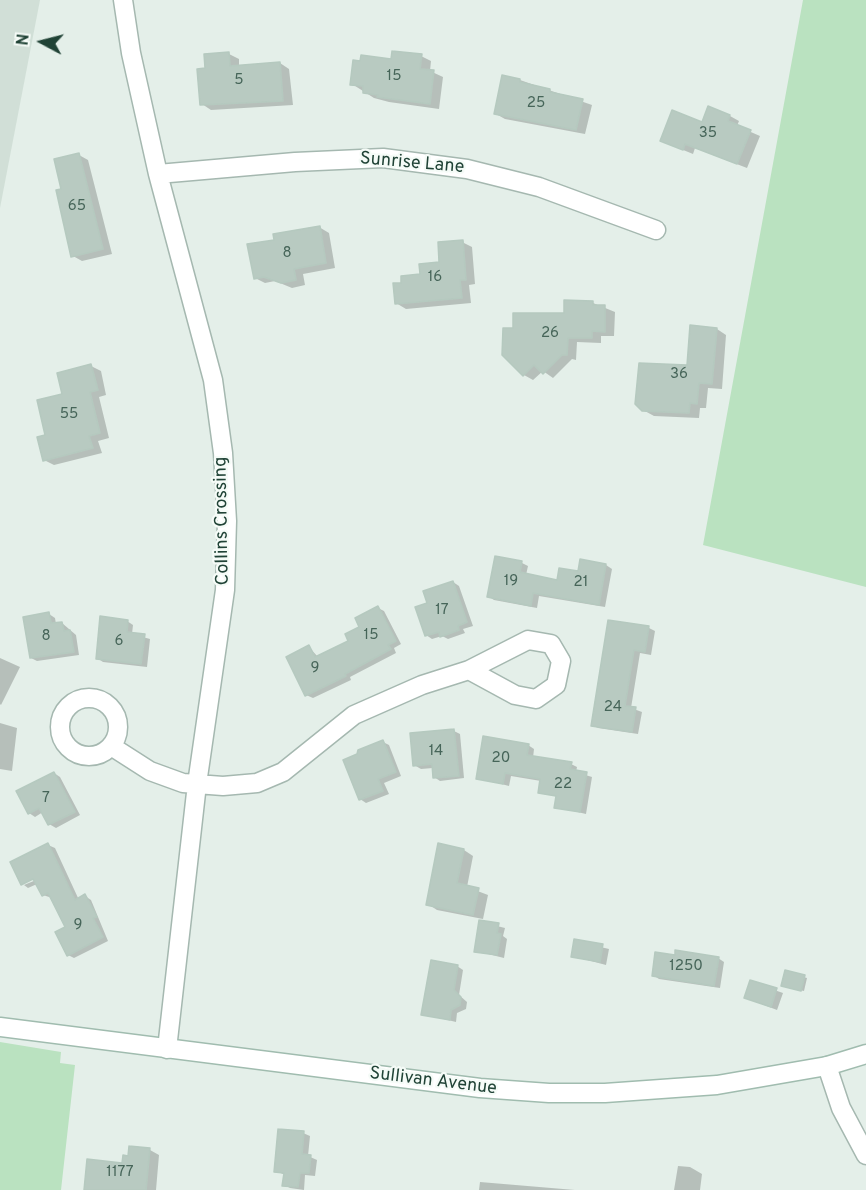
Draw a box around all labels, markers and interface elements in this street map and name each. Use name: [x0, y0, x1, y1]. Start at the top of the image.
north arrow: [12, 12, 72, 72]
text: N: [14, 33, 35, 47]
house number: 15: [387, 68, 401, 86]
house number: 5: [234, 72, 244, 90]
house number: 25: [527, 95, 545, 113]
house number: 35: [699, 125, 717, 143]
street label: Sunrise Lane: [359, 149, 465, 179]
house number: 65: [68, 198, 86, 216]
house number: 8: [282, 245, 292, 263]
house number: 16: [428, 269, 442, 287]
house number: 26: [541, 325, 559, 343]
house number: 36: [670, 366, 688, 384]
house number: 55: [60, 406, 78, 424]
street label: Collins Crossing: [211, 456, 235, 586]
house number: 19: [504, 573, 518, 591]
house number: 21: [574, 574, 588, 592]
house number: 17: [435, 602, 449, 620]
house number: 15: [364, 627, 378, 645]
house number: 8: [41, 628, 51, 646]
house number: 6: [115, 633, 123, 651]
house number: 9: [311, 660, 319, 678]
house number: 24: [604, 699, 622, 717]
house number: 14: [429, 743, 443, 761]
house number: 20: [492, 750, 510, 768]
house number: 22: [554, 776, 572, 794]
house number: 7: [42, 790, 50, 808]
house number: 9: [74, 917, 82, 935]
house number: 1250: [669, 958, 703, 976]
street label: Sullivan Avenue: [368, 1063, 498, 1101]
house number: 1177: [106, 1164, 134, 1182]

